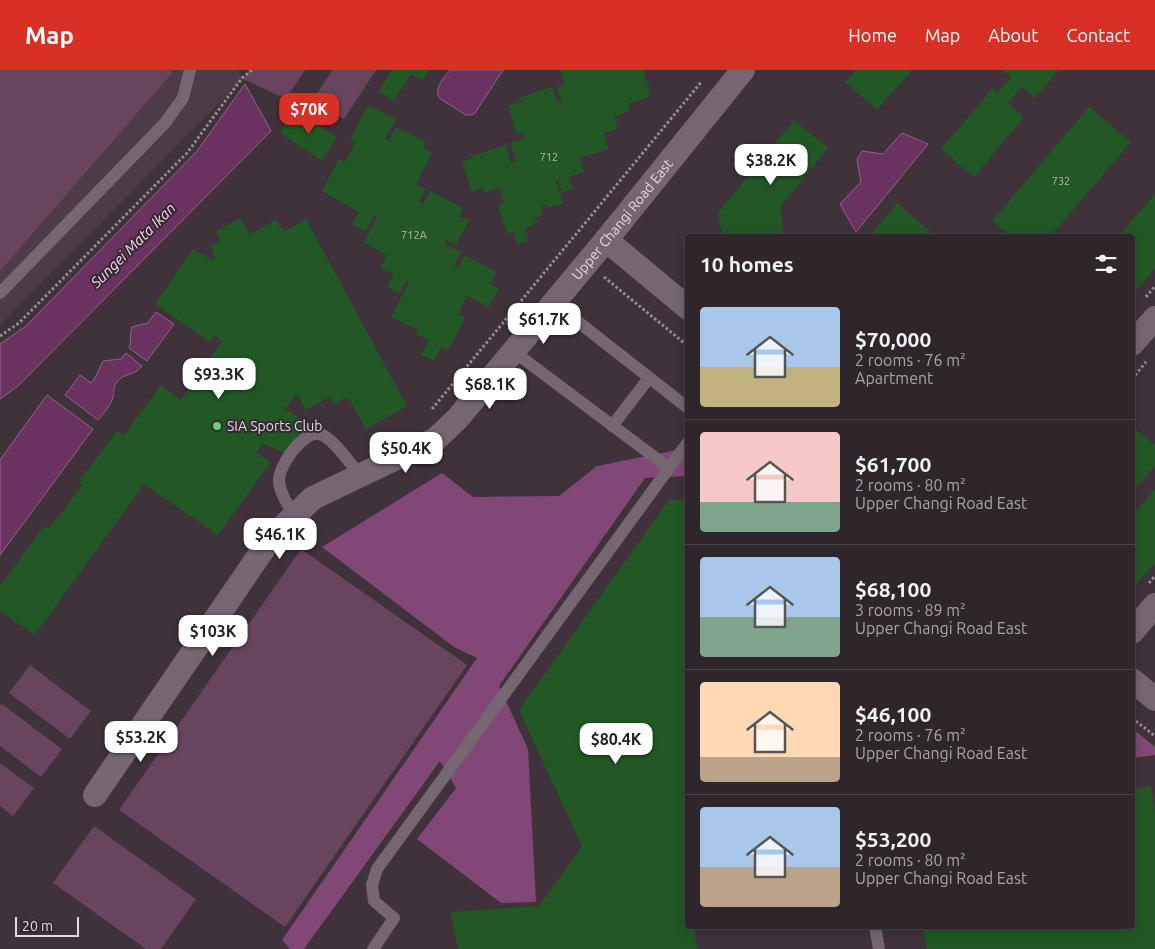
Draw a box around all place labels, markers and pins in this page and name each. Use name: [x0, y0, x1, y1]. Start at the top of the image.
pin: $70K: [279, 92, 339, 135]
pin: $38.2K: [730, 144, 812, 186]
pin: $61.7K: [503, 302, 585, 345]
pin: $93.3K: [178, 358, 260, 400]
pin: $68.1K: [449, 368, 531, 410]
place label: SIA Sports Club: [227, 418, 322, 434]
marker: SIA Sports Club: [211, 420, 223, 432]
pin: $50.4K: [365, 432, 447, 474]
pin: $46.1K: [239, 518, 321, 560]
pin: $103K: [178, 614, 248, 657]
pin: $53.2K: [100, 720, 182, 763]
pin: $80.4K: [575, 722, 657, 765]

